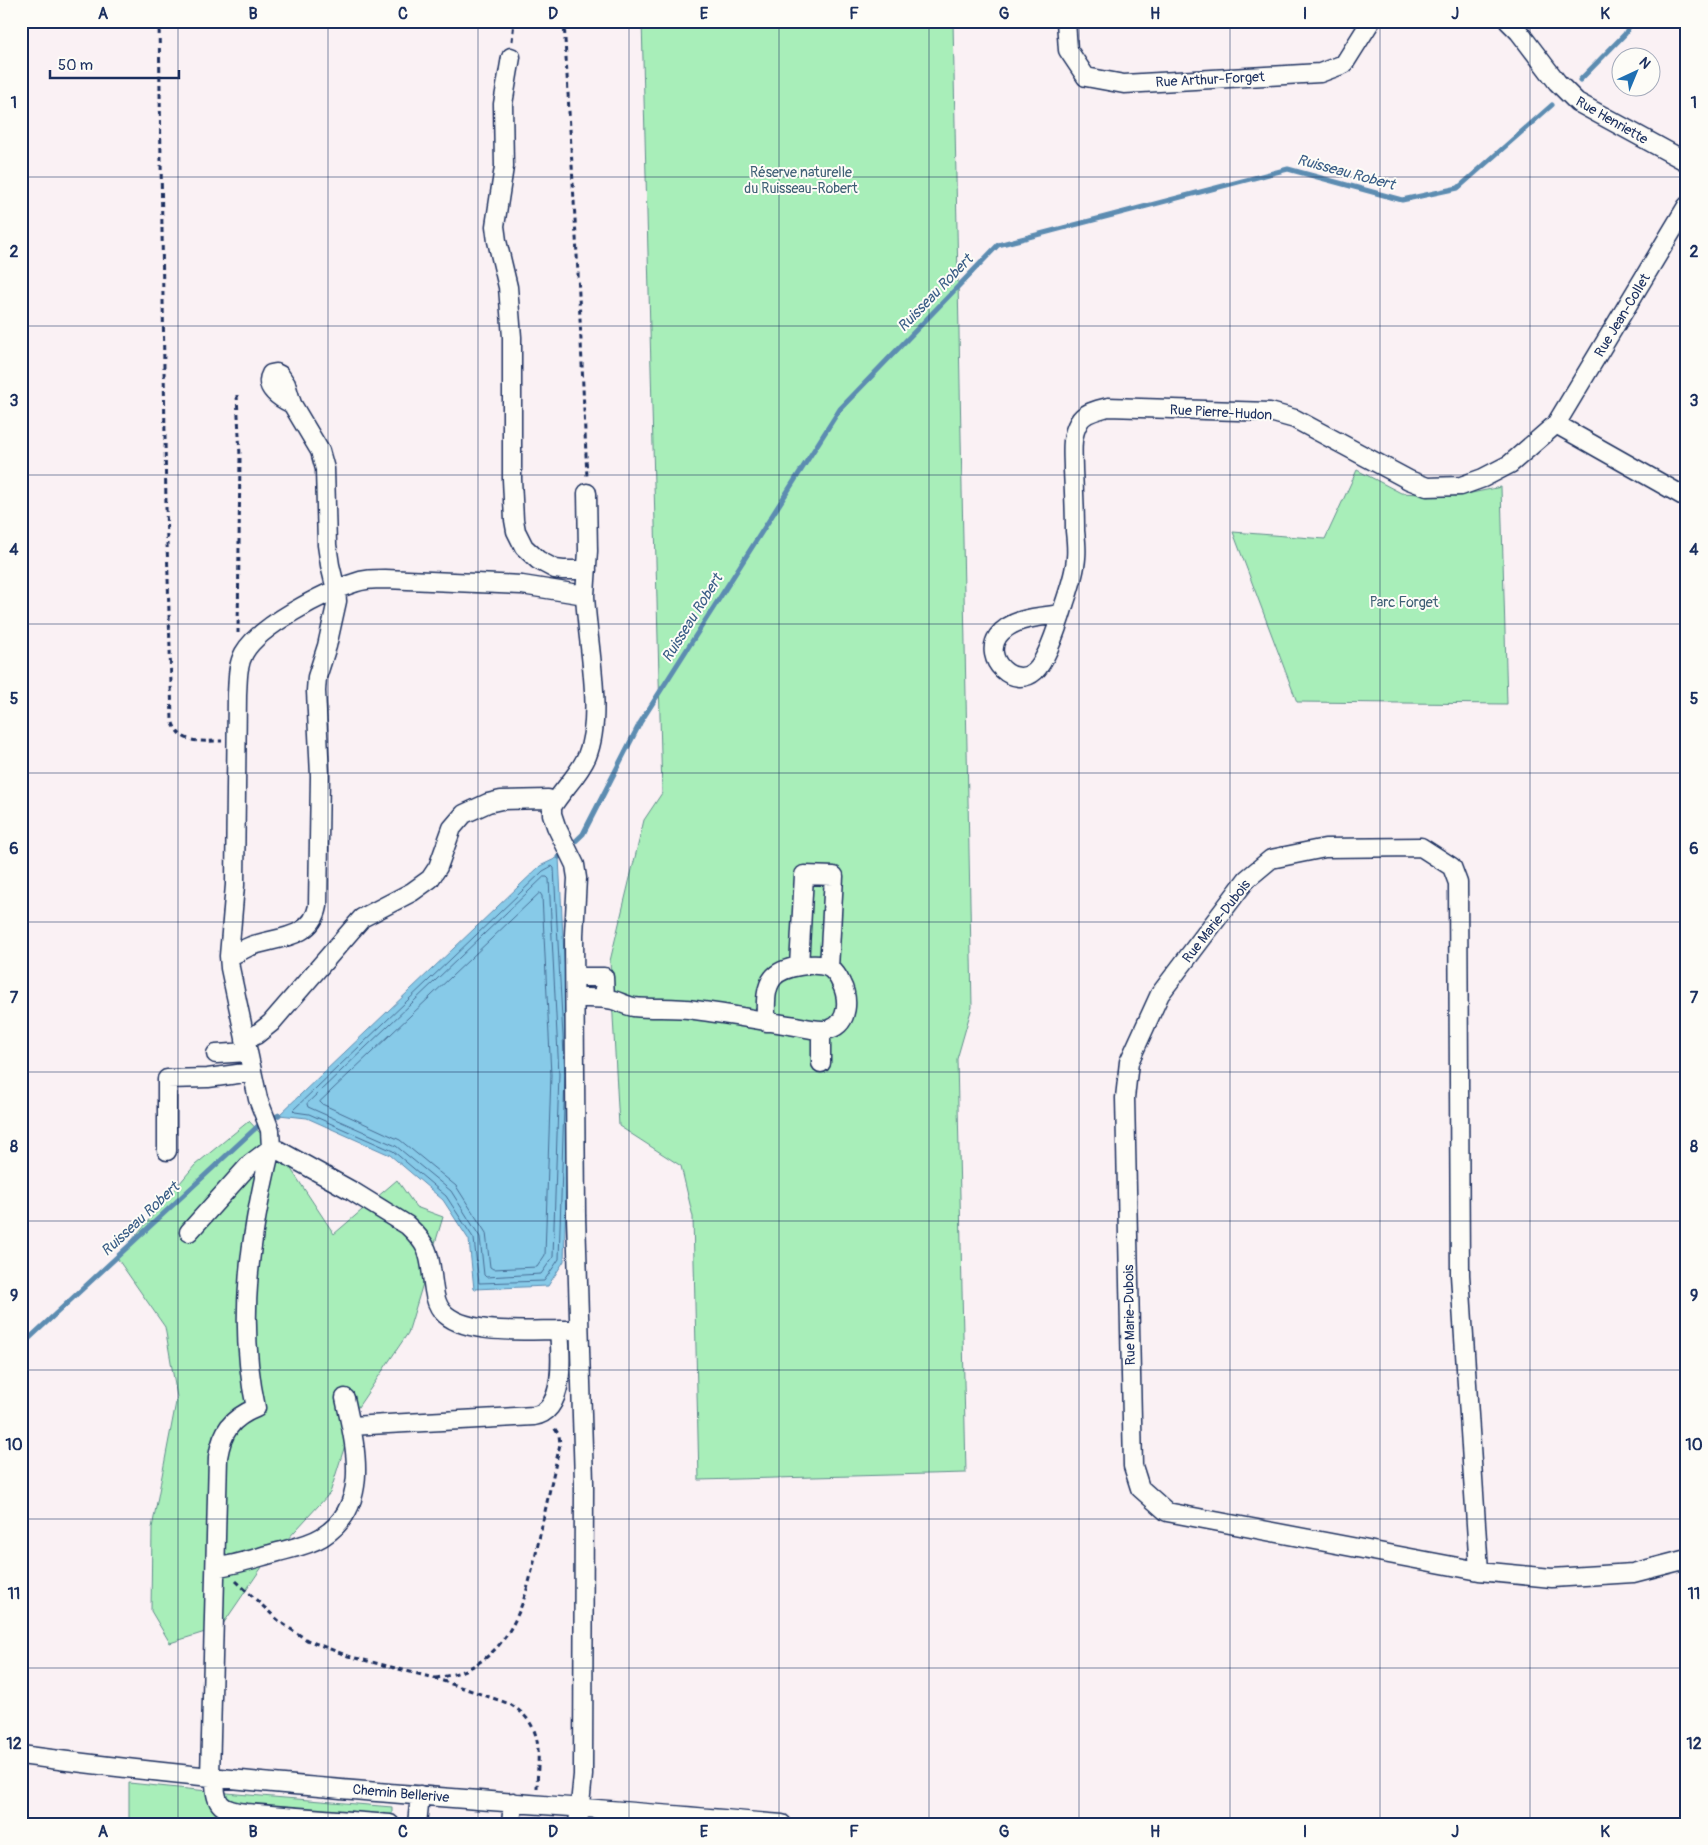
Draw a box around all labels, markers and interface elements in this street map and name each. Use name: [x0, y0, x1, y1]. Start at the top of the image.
text: A: [98, 4, 109, 24]
text: B: [248, 4, 258, 24]
text: C: [398, 4, 408, 24]
text: D: [548, 4, 558, 24]
text: E: [700, 4, 709, 24]
text: F: [849, 4, 859, 24]
text: G: [999, 4, 1010, 24]
text: H: [1150, 4, 1160, 24]
text: I: [1303, 4, 1307, 24]
text: J: [1451, 4, 1459, 24]
text: K: [1600, 4, 1610, 24]
scale bar: [50, 48, 179, 80]
north arrow: [1610, 48, 1660, 98]
text: N: [1635, 54, 1654, 72]
text: 50 m: [58, 56, 93, 75]
street label: Rue Arthur-Forget: [1155, 68, 1265, 91]
text: 1: [11, 93, 17, 113]
street label: Rue Henriette: [1573, 93, 1651, 148]
text: 1: [1691, 93, 1697, 113]
water label: Ruisseau Robert: [1295, 150, 1399, 195]
park label: Réserve naturelle du Ruisseau-Robert: [744, 164, 858, 197]
text: 2: [10, 242, 19, 262]
text: 2: [1690, 242, 1699, 262]
water label: Ruisseau Robert: [894, 249, 978, 336]
street label: Rue Jean-Collet: [1591, 270, 1654, 360]
text: 3: [10, 391, 19, 411]
text: 3: [1690, 391, 1699, 411]
street label: Rue Pierre-Hudon: [1169, 401, 1273, 424]
text: 4: [9, 540, 19, 560]
text: 4: [1689, 540, 1699, 560]
water label: Ruisseau Robert: [658, 569, 728, 666]
park label: Parc Forget: [1370, 594, 1439, 611]
text: 5: [10, 689, 19, 709]
text: 5: [1690, 689, 1699, 709]
text: 6: [9, 839, 19, 859]
text: 6: [1689, 839, 1699, 859]
street label: Rue Marie-Dubois: [1179, 876, 1255, 966]
text: 7: [10, 988, 19, 1008]
text: 7: [1690, 988, 1699, 1008]
text: 8: [10, 1137, 18, 1157]
text: 8: [1690, 1137, 1698, 1157]
water label: Ruisseau Robert: [97, 1177, 185, 1260]
street label: Rue Marie-Dubois: [1120, 1264, 1139, 1365]
text: 9: [10, 1286, 18, 1306]
text: 9: [1690, 1286, 1698, 1306]
text: 10: [5, 1435, 23, 1455]
text: 10: [1685, 1435, 1703, 1455]
text: 11: [8, 1584, 20, 1604]
text: 11: [1688, 1584, 1700, 1604]
text: 12: [6, 1734, 22, 1754]
text: 12: [1686, 1734, 1702, 1754]
street label: Chemin Bellerive: [352, 1781, 450, 1806]
text: A: [98, 1822, 109, 1842]
text: B: [248, 1822, 258, 1842]
text: C: [398, 1822, 408, 1842]
text: D: [548, 1822, 558, 1842]
text: E: [700, 1822, 709, 1842]
text: F: [849, 1822, 859, 1842]
text: G: [999, 1822, 1010, 1842]
text: H: [1150, 1822, 1160, 1842]
text: I: [1303, 1822, 1307, 1842]
text: J: [1451, 1822, 1459, 1842]
text: K: [1600, 1822, 1610, 1842]

